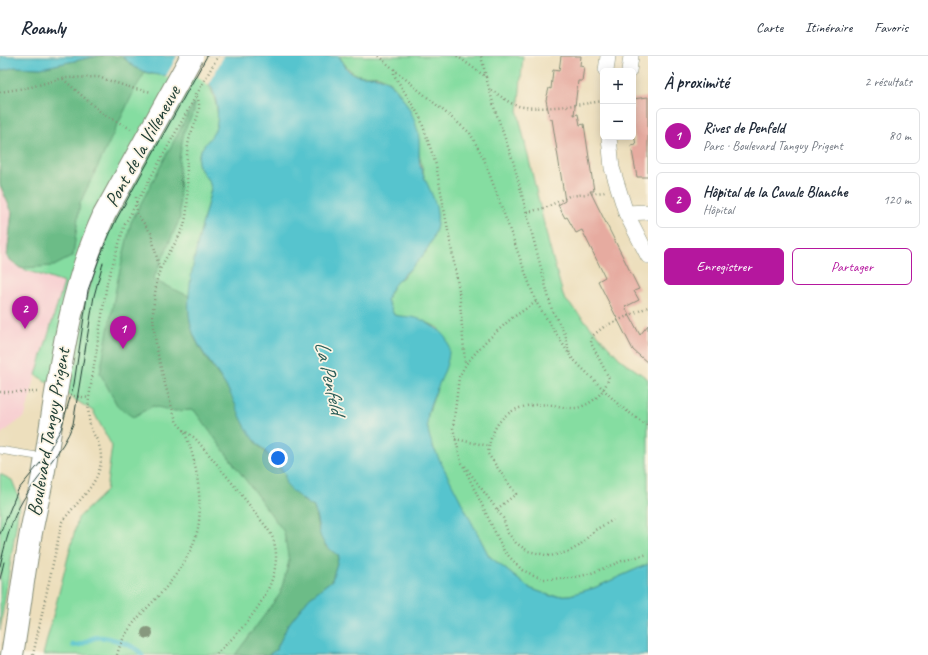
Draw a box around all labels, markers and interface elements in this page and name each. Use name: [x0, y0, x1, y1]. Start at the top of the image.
text: Roamly: [20, 16, 66, 40]
text: Carte: [756, 19, 783, 36]
text: Itinéraire: [805, 19, 852, 36]
text: Favoris: [874, 19, 908, 36]
map controls: [600, 68, 636, 140]
button: +: [600, 68, 636, 104]
text: À proximité: [664, 72, 729, 93]
text: 2 résultats: [864, 74, 912, 90]
street label: Pont de la Villeneuve: [99, 80, 187, 211]
button: −: [600, 104, 636, 140]
text: Rives de Penfeld: [703, 119, 785, 138]
text: 1: [675, 128, 681, 144]
text: 80 m: [889, 128, 911, 144]
text: Parc · Boulevard Tanguy Prigent: [703, 138, 843, 154]
text: Hôpital de la Cavale Blanche: [703, 183, 847, 202]
text: 2: [675, 192, 681, 208]
text: 120 m: [883, 192, 911, 208]
text: Hôpital: [703, 202, 734, 218]
button: Enregistrer: [664, 248, 784, 285]
button: Partager: [792, 248, 912, 285]
pin: 2: [12, 296, 38, 329]
pin: 1: [110, 316, 136, 349]
water label: La Penfeld: [309, 338, 352, 422]
street label: Boulevard Tanguy Prigent: [21, 344, 76, 518]
your location: [268, 448, 288, 468]

